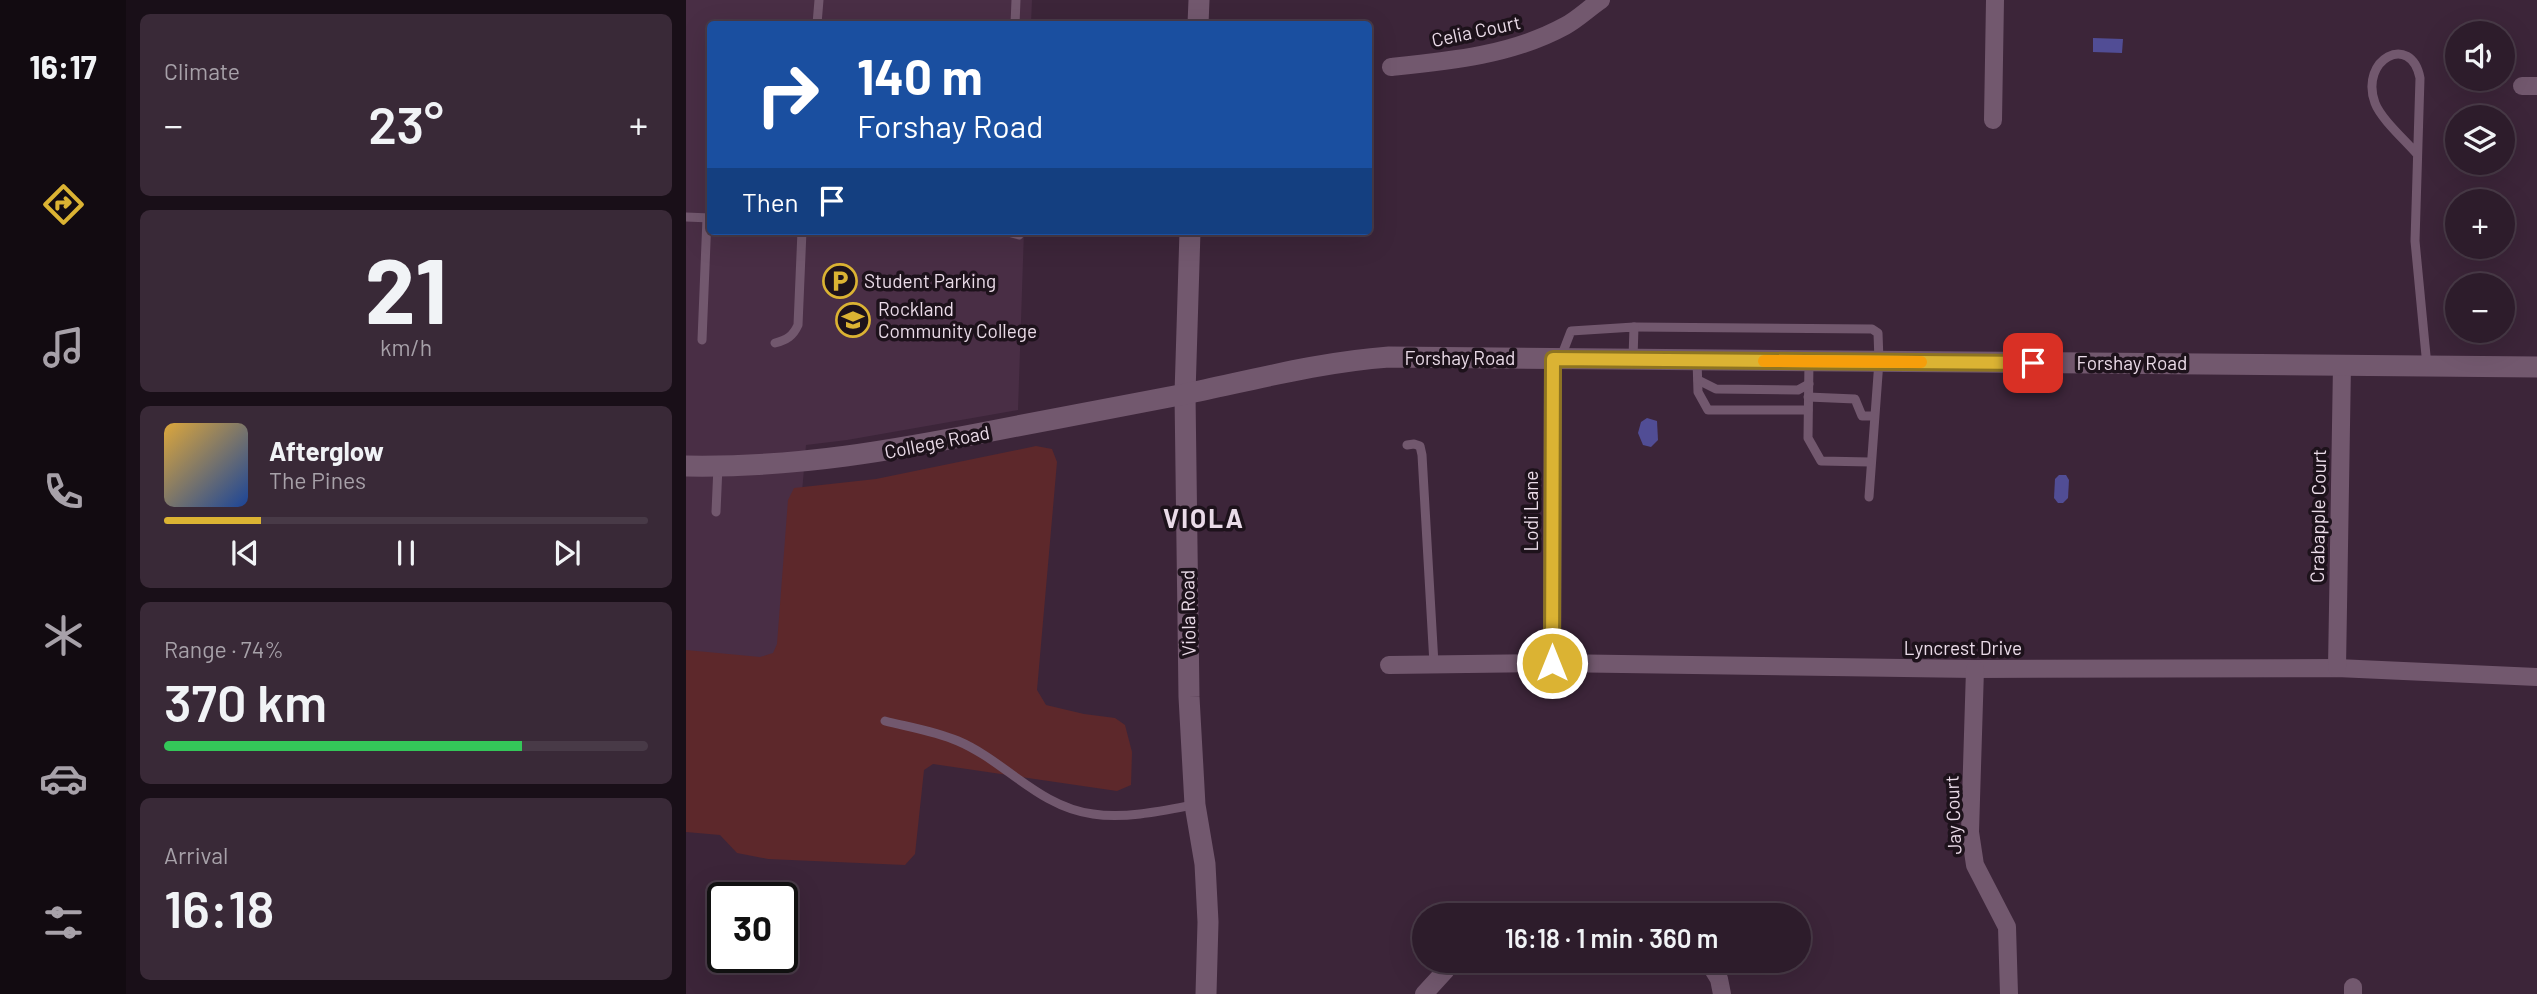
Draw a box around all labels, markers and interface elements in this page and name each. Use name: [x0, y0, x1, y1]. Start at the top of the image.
street label: Celia Court: [1429, 10, 1523, 51]
map controls: [2445, 21, 2515, 343]
button: sound: [2445, 21, 2515, 91]
text: 140 m: [857, 46, 983, 105]
text: 16:17: [29, 47, 97, 85]
icon: right: [742, 49, 833, 140]
text: Climate: [164, 57, 240, 85]
text: 23°: [368, 92, 444, 154]
text: −: [164, 101, 183, 147]
text: +: [629, 101, 648, 147]
button: layers: [2445, 105, 2515, 175]
text: Forshay Road: [857, 106, 1044, 144]
icon: directions: [39, 180, 88, 229]
icon: arrive: [813, 182, 851, 220]
text: Then: [742, 186, 799, 217]
button: +: [2445, 189, 2515, 259]
text: 21: [365, 233, 447, 342]
parking icon: Student Parking: [821, 262, 859, 300]
place label: Student Parking: [864, 269, 996, 292]
button: −: [2445, 273, 2515, 343]
place label: Rockland Community College: [878, 297, 1037, 342]
school or university icon: Rockland Community College: [834, 301, 872, 339]
icon: music: [39, 323, 88, 372]
text: km/h: [380, 333, 432, 361]
pin: [2003, 333, 2063, 393]
icon: arrive: [2014, 344, 2052, 382]
street label: Forshay Road: [1405, 346, 1515, 369]
street label: Forshay Road: [2077, 351, 2187, 374]
street label: College Road: [882, 420, 992, 463]
text: Afterglow: [269, 435, 384, 466]
street label: Crabapple Court: [2305, 449, 2330, 583]
text: The Pines: [269, 466, 366, 494]
icon: phone: [39, 467, 88, 516]
street label: Lodi Lane: [1519, 471, 1542, 551]
district label: VIOLA: [1163, 502, 1245, 533]
icon: previous: [226, 534, 264, 572]
icon: pause: [387, 534, 425, 572]
icon: next: [548, 534, 586, 572]
street label: Viola Road: [1175, 570, 1200, 656]
icon: climate: [39, 611, 88, 660]
position arrow: [1515, 626, 1589, 700]
text: Range · 74%: [164, 635, 284, 663]
street label: Lyncrest Drive: [1904, 636, 2022, 659]
text: 370 km: [164, 670, 327, 732]
icon: car: [39, 754, 88, 803]
street label: Jay Court: [1940, 775, 1965, 855]
text: Arrival: [164, 841, 228, 869]
text: 16:18: [164, 876, 274, 938]
speed limit sign: 30: [707, 882, 798, 973]
icon: filters: [39, 898, 88, 947]
text: 16:18 · 1 min · 360 m: [1505, 922, 1718, 953]

